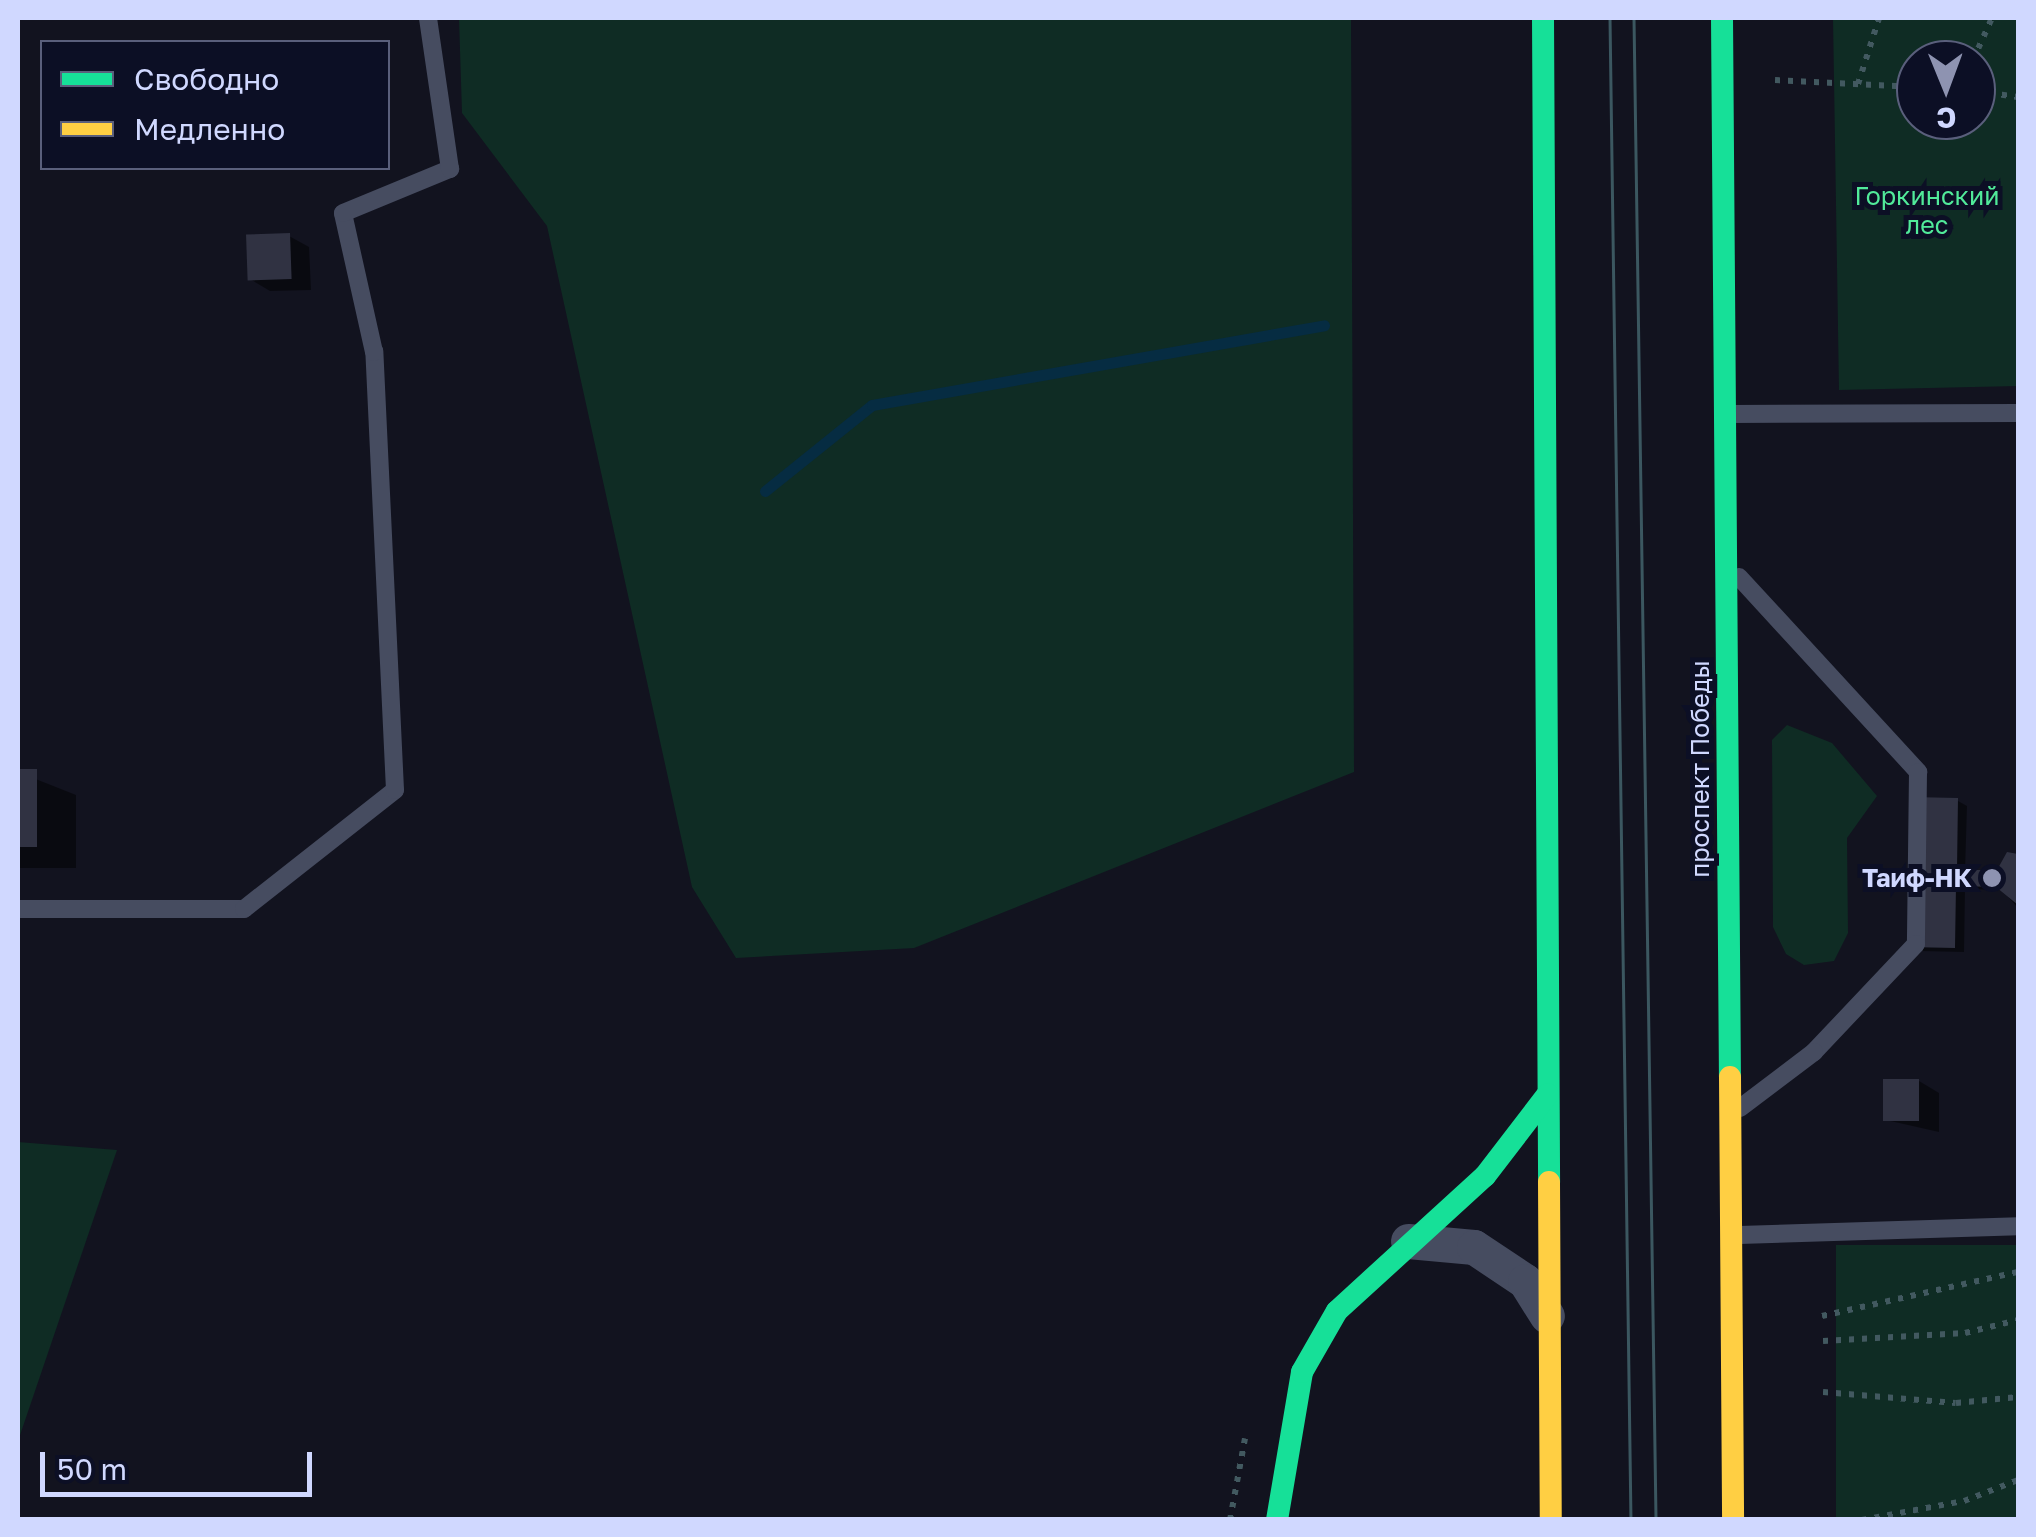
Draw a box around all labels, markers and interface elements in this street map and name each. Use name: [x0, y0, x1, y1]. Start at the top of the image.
legend: [40, 40, 390, 170]
north arrow: [1896, 40, 1996, 140]
text: Свободно: [134, 61, 279, 97]
text: С: [1936, 102, 1957, 135]
text: Медленно: [134, 111, 285, 147]
park label: Горкинский лес: [1855, 182, 1999, 241]
street label: проспект Победы: [1685, 660, 1715, 878]
place label: Таиф-НК: [1862, 863, 1972, 893]
marker: Таиф-НК: [1981, 867, 2003, 889]
scale bar: [45, 1432, 318, 1494]
text: 50 m: [57, 1451, 127, 1487]

